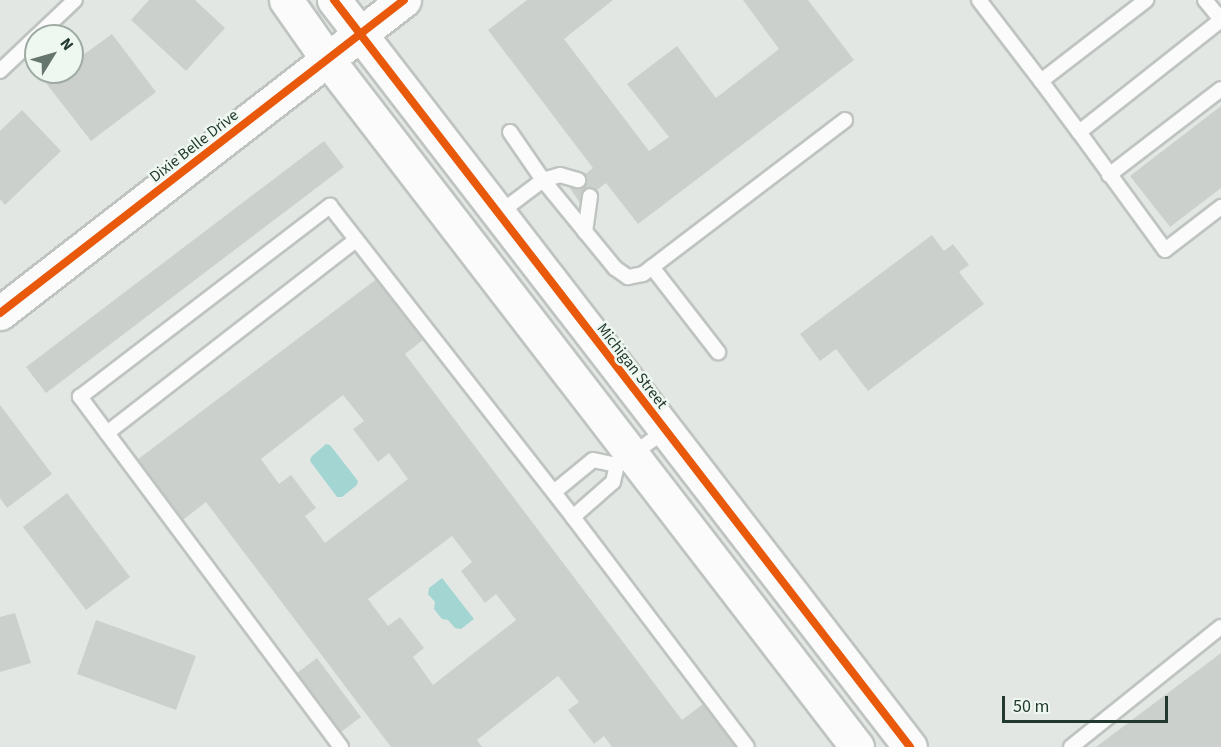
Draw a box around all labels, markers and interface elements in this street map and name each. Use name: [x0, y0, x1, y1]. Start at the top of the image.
north arrow: [24, 24, 84, 84]
text: N: [55, 33, 79, 55]
street label: Dixie Belle Drive: [146, 105, 242, 187]
street label: Michigan Street: [593, 319, 671, 413]
scale bar: [1005, 684, 1172, 722]
text: 50 m: [1013, 694, 1049, 719]

